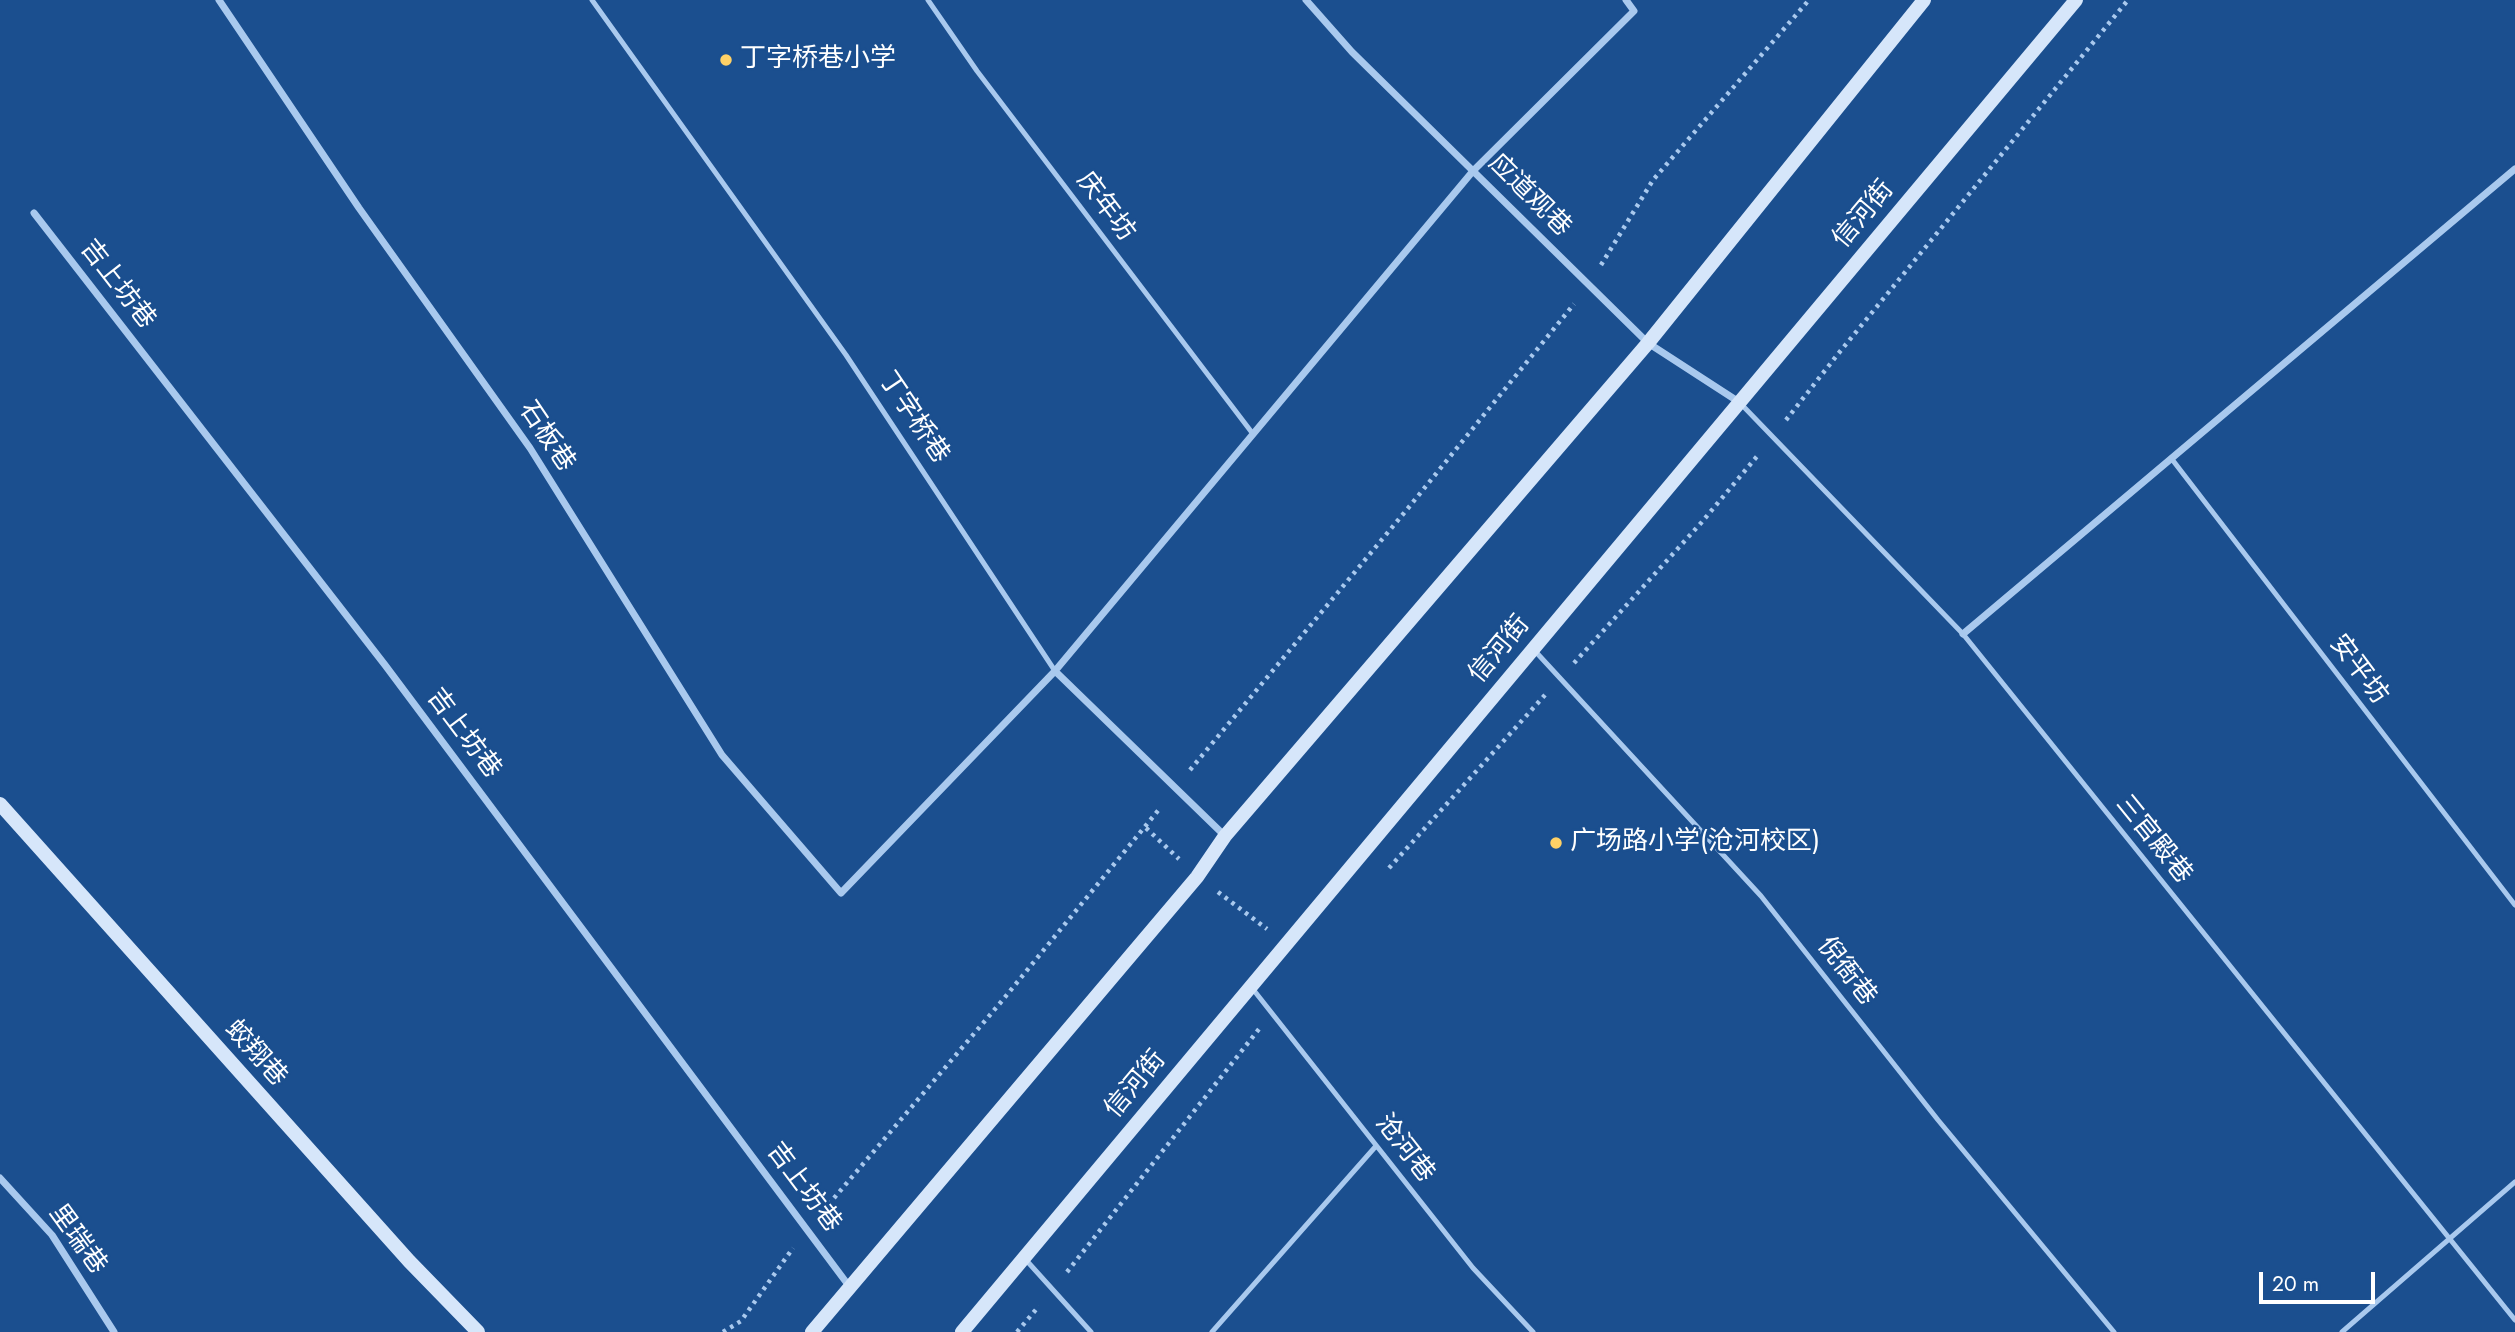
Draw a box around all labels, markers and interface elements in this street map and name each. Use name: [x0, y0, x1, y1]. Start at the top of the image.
place label: 丁字桥巷小学: [740, 44, 896, 76]
marker: 丁字桥巷小学: [718, 52, 734, 68]
street label: 应道观巷: [1481, 148, 1577, 244]
street label: 庆年坊: [1069, 166, 1141, 248]
street label: 信河街: [1827, 175, 1901, 255]
street label: 吉上坊巷: [73, 234, 161, 336]
street label: 丁字桥巷: [871, 366, 955, 470]
street label: 石板巷: [511, 396, 581, 478]
street label: 信河街: [1463, 610, 1537, 690]
street label: 安平坊: [2322, 629, 2394, 711]
street label: 吉上坊巷: [419, 683, 507, 785]
street label: 三官殿巷: [2108, 790, 2198, 890]
place label: 广场路小学(沧河校区): [1570, 827, 1820, 859]
marker: 广场路小学(沧河校区): [1548, 835, 1564, 851]
street label: 倪衙巷: [1810, 932, 1882, 1012]
street label: 蛟翔巷: [217, 1015, 293, 1093]
street label: 信河街: [1099, 1045, 1173, 1125]
street label: 沧河巷: [1368, 1109, 1440, 1189]
street label: 吉上坊巷: [759, 1137, 847, 1239]
street label: 里瑞巷: [41, 1199, 113, 1281]
scale bar: [2263, 1258, 2378, 1302]
text: 20 m: [2272, 1269, 2319, 1299]

